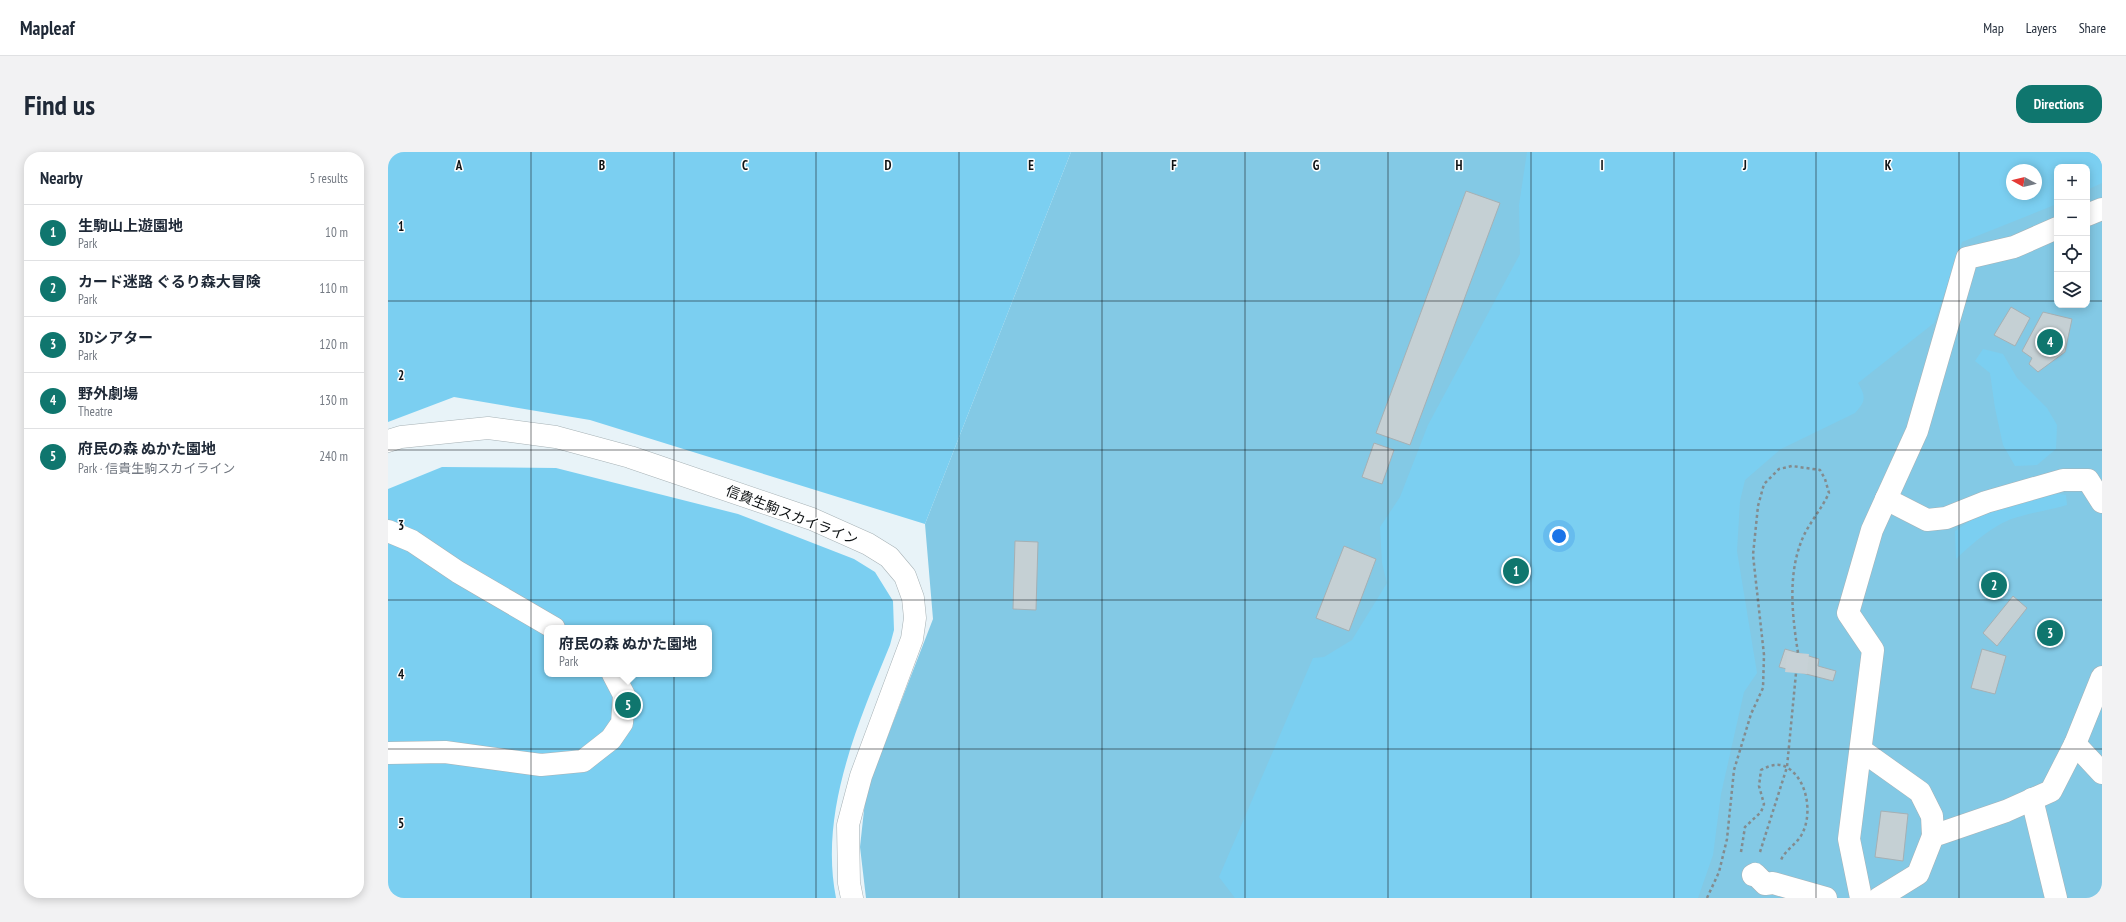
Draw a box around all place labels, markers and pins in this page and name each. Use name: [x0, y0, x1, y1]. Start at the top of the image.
pin: 4: [2037, 327, 2063, 357]
pin: 1: [1503, 556, 1529, 586]
pin: 2: [1981, 570, 2007, 600]
pin: 3: [2037, 618, 2063, 648]
pin: 5: [615, 690, 641, 720]

